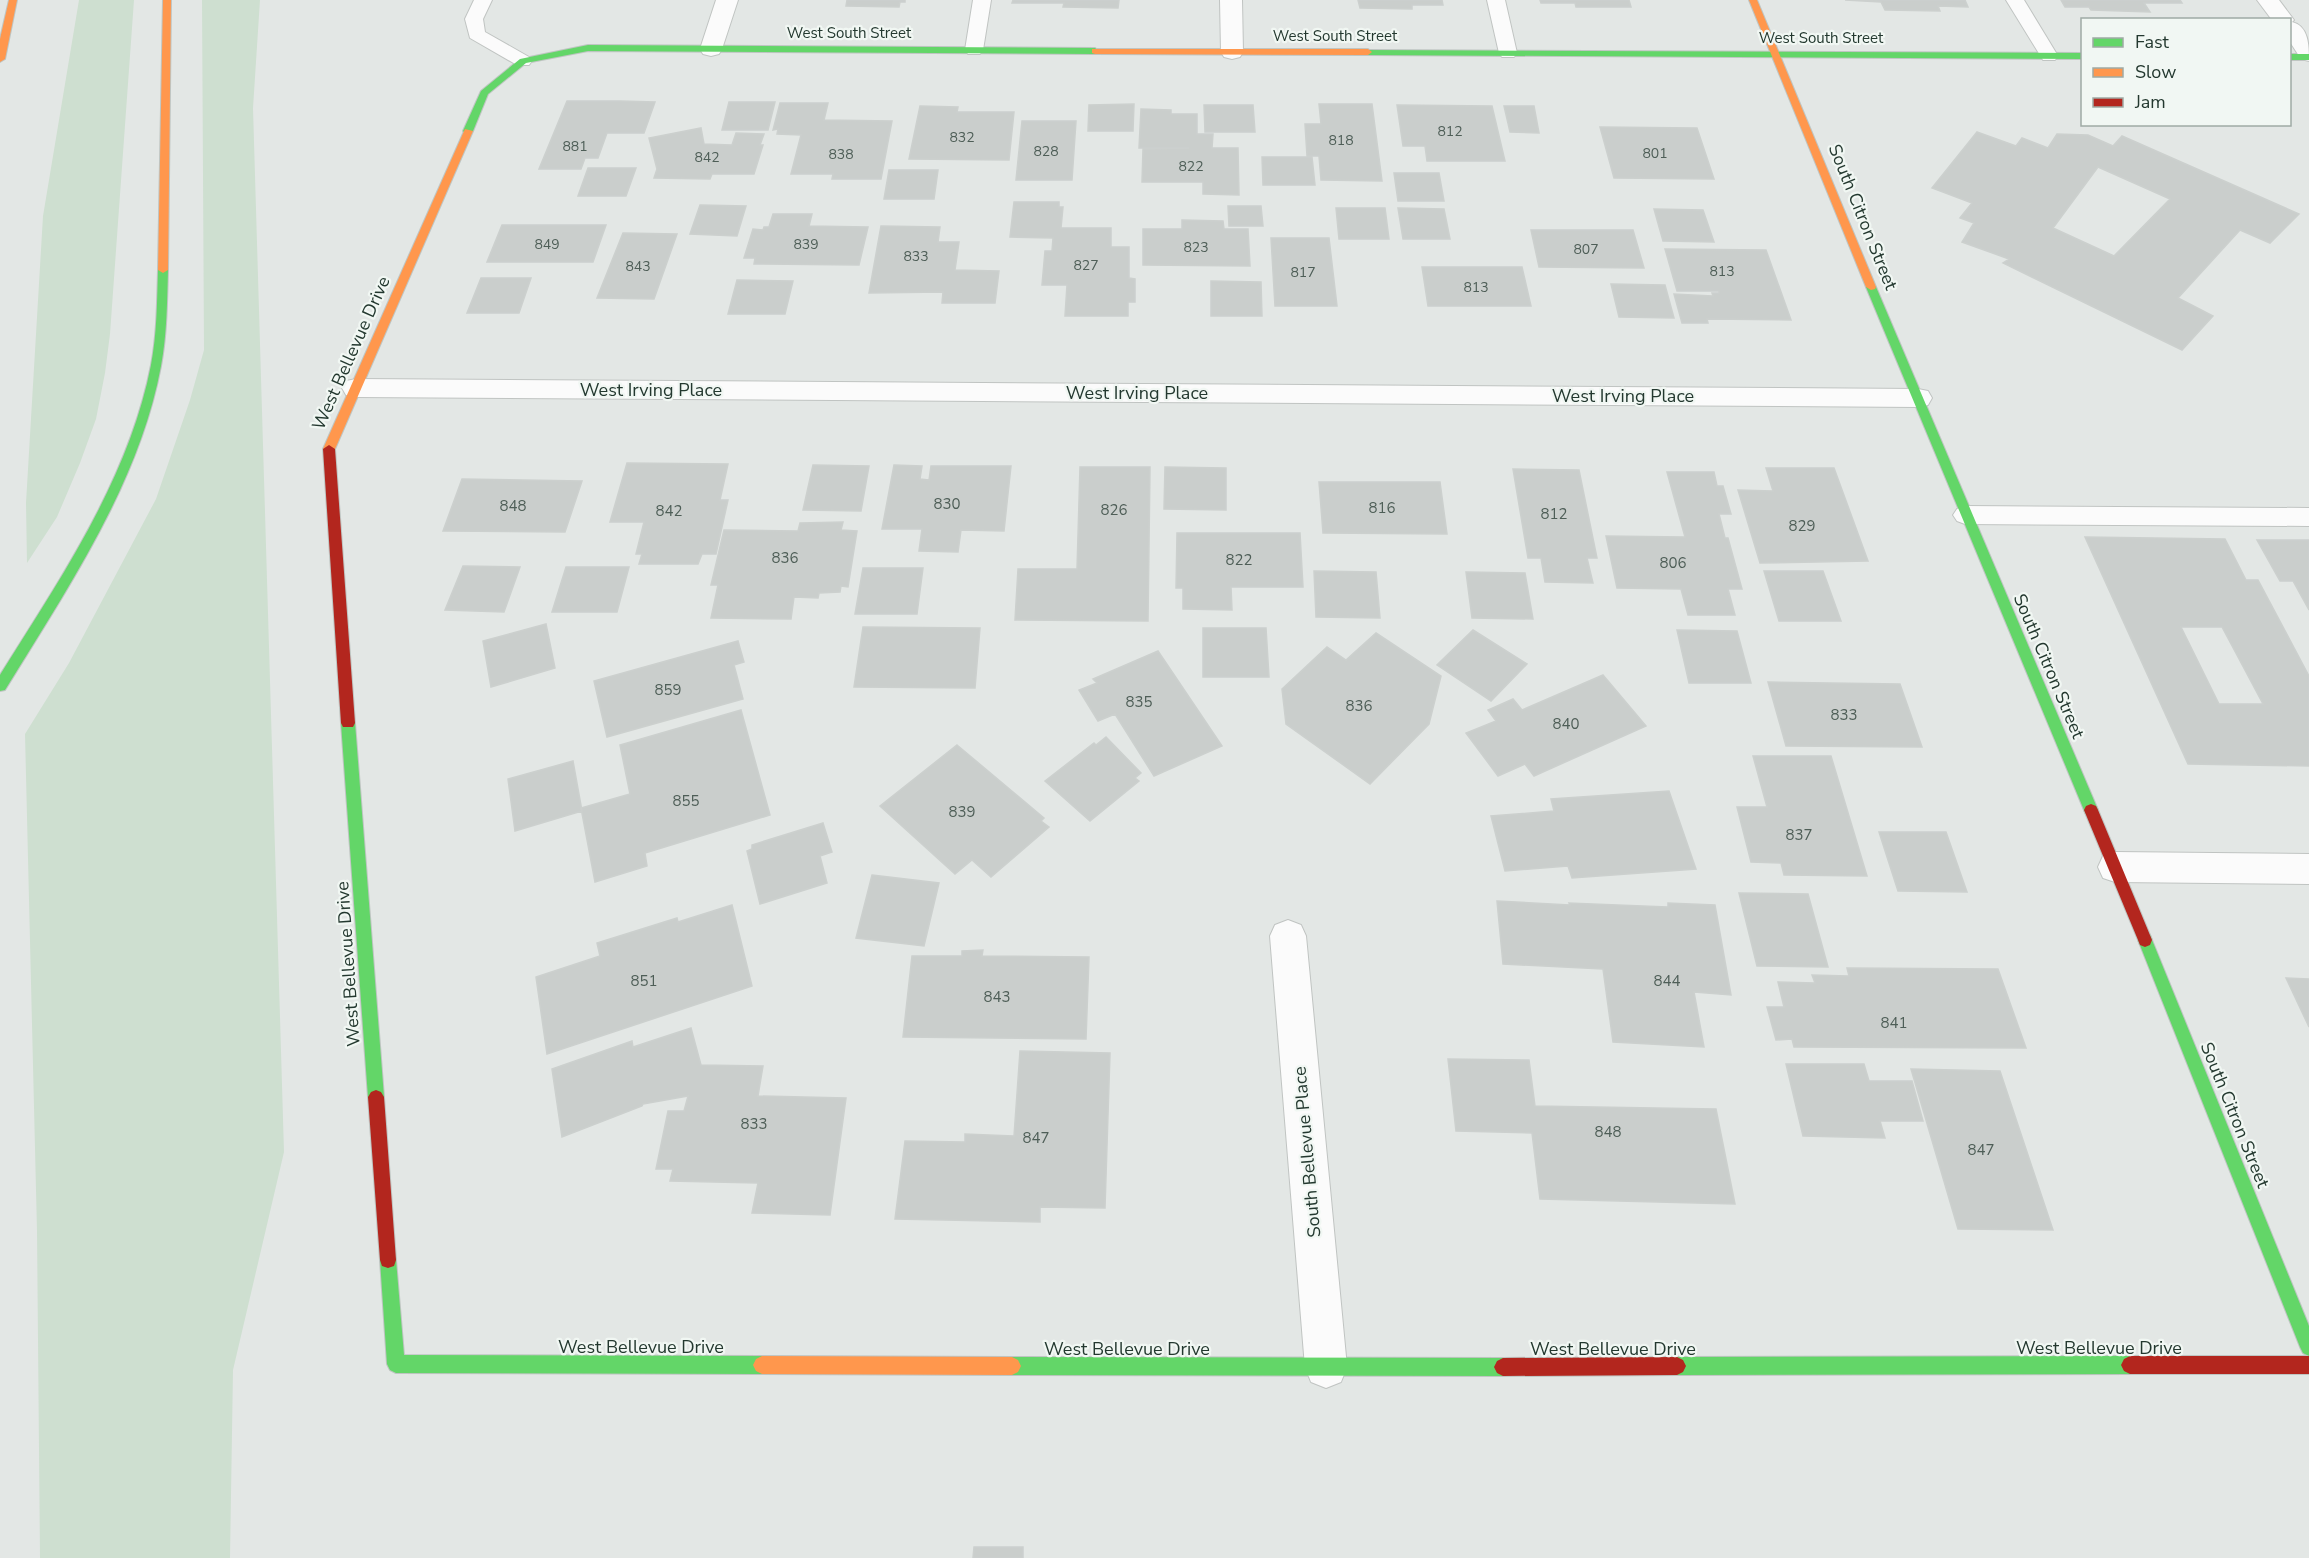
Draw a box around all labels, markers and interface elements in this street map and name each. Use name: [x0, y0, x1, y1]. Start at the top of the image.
legend: [2081, 18, 2291, 126]
street label: West South Street: [787, 23, 912, 43]
street label: West South Street: [1273, 26, 1398, 46]
street label: West South Street: [1759, 28, 1884, 48]
text: Fast: [2135, 30, 2170, 54]
text: Slow: [2135, 60, 2176, 84]
text: Jam: [2134, 90, 2166, 114]
house number: 812: [1437, 122, 1463, 141]
house number: 832: [949, 128, 975, 147]
house number: 818: [1328, 131, 1354, 150]
house number: 881: [562, 137, 588, 156]
street label: South Citron Street: [1823, 141, 1903, 294]
house number: 828: [1033, 142, 1059, 161]
house number: 801: [1642, 144, 1668, 163]
house number: 838: [828, 145, 854, 164]
house number: 842: [694, 148, 720, 167]
house number: 822: [1178, 157, 1204, 176]
house number: 849: [534, 235, 560, 254]
house number: 839: [793, 235, 819, 254]
house number: 823: [1183, 238, 1209, 257]
house number: 807: [1573, 240, 1599, 259]
house number: 833: [903, 247, 929, 266]
house number: 827: [1073, 256, 1099, 275]
house number: 843: [625, 257, 651, 276]
house number: 813: [1709, 262, 1735, 281]
house number: 817: [1290, 263, 1316, 282]
street label: West Bellevue Drive: [306, 272, 396, 434]
house number: 813: [1463, 278, 1489, 297]
street label: West Irving Place: [580, 378, 722, 402]
street label: West Irving Place: [1066, 381, 1208, 405]
street label: West Irving Place: [1552, 384, 1694, 408]
house number: 830: [933, 494, 961, 514]
house number: 848: [499, 496, 527, 516]
house number: 816: [1368, 498, 1396, 518]
house number: 826: [1100, 500, 1128, 520]
house number: 842: [655, 501, 683, 521]
house number: 812: [1540, 504, 1568, 524]
house number: 829: [1788, 516, 1816, 536]
house number: 836: [771, 548, 799, 568]
house number: 822: [1225, 550, 1253, 570]
house number: 806: [1659, 553, 1687, 573]
street label: South Citron Street: [2008, 590, 2091, 743]
house number: 859: [654, 680, 682, 700]
house number: 835: [1125, 692, 1153, 712]
house number: 836: [1345, 696, 1373, 716]
house number: 833: [1830, 705, 1858, 725]
house number: 840: [1552, 714, 1580, 734]
house number: 855: [672, 791, 700, 811]
house number: 839: [948, 802, 976, 822]
house number: 837: [1785, 825, 1813, 845]
street label: West Bellevue Drive: [330, 880, 366, 1048]
house number: 851: [630, 971, 658, 991]
house number: 844: [1653, 971, 1681, 991]
house number: 843: [983, 987, 1011, 1007]
house number: 841: [1880, 1013, 1908, 1033]
street label: South Citron Street: [2195, 1039, 2275, 1192]
street label: South Bellevue Place: [1288, 1065, 1326, 1239]
house number: 833: [740, 1114, 768, 1134]
house number: 848: [1594, 1122, 1622, 1142]
house number: 847: [1022, 1128, 1050, 1148]
house number: 847: [1967, 1140, 1995, 1160]
street label: West Bellevue Drive: [558, 1335, 724, 1359]
street label: West Bellevue Drive: [2016, 1336, 2182, 1360]
street label: West Bellevue Drive: [1044, 1337, 1210, 1361]
street label: West Bellevue Drive: [1530, 1337, 1696, 1361]

